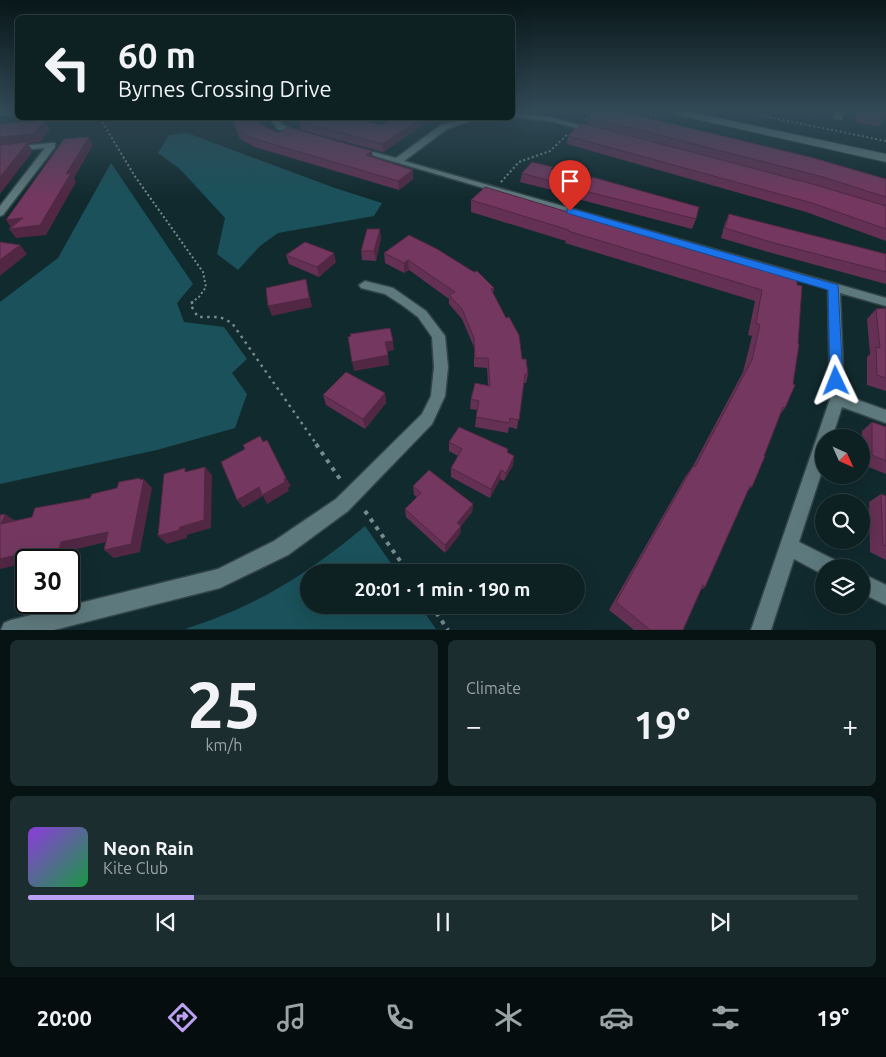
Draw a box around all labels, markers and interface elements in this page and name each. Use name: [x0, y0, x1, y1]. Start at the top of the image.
icon: left: [35, 35, 100, 100]
text: 60 m: [118, 35, 196, 75]
text: Byrnes Crossing Drive: [118, 76, 332, 101]
pin: [549, 160, 591, 211]
icon: arrive: [556, 167, 584, 195]
position arrow: [809, 354, 861, 406]
north arrow: [815, 429, 870, 484]
map controls: [815, 429, 870, 614]
button: search: [815, 494, 870, 549]
speed limit sign: 30: [15, 549, 80, 614]
button: layers: [815, 559, 870, 614]
text: 20:01 · 1 min · 190 m: [355, 578, 530, 600]
text: 25: [187, 667, 261, 740]
text: Climate: [466, 679, 521, 697]
text: 19°: [634, 704, 690, 746]
text: −: [466, 710, 482, 741]
text: +: [842, 710, 858, 741]
text: km/h: [206, 736, 242, 754]
text: Neon Rain: [103, 837, 194, 859]
text: Kite Club: [103, 859, 168, 877]
icon: previous: [152, 908, 180, 936]
icon: pause: [429, 908, 457, 936]
icon: next: [706, 908, 734, 936]
icon: directions: [165, 1000, 200, 1035]
icon: music: [274, 1000, 309, 1035]
icon: phone: [382, 1000, 417, 1035]
icon: climate: [491, 1000, 526, 1035]
icon: car: [599, 1000, 634, 1035]
icon: filters: [708, 1000, 743, 1035]
text: 20:00: [37, 1005, 92, 1030]
text: 19°: [817, 1005, 849, 1030]

